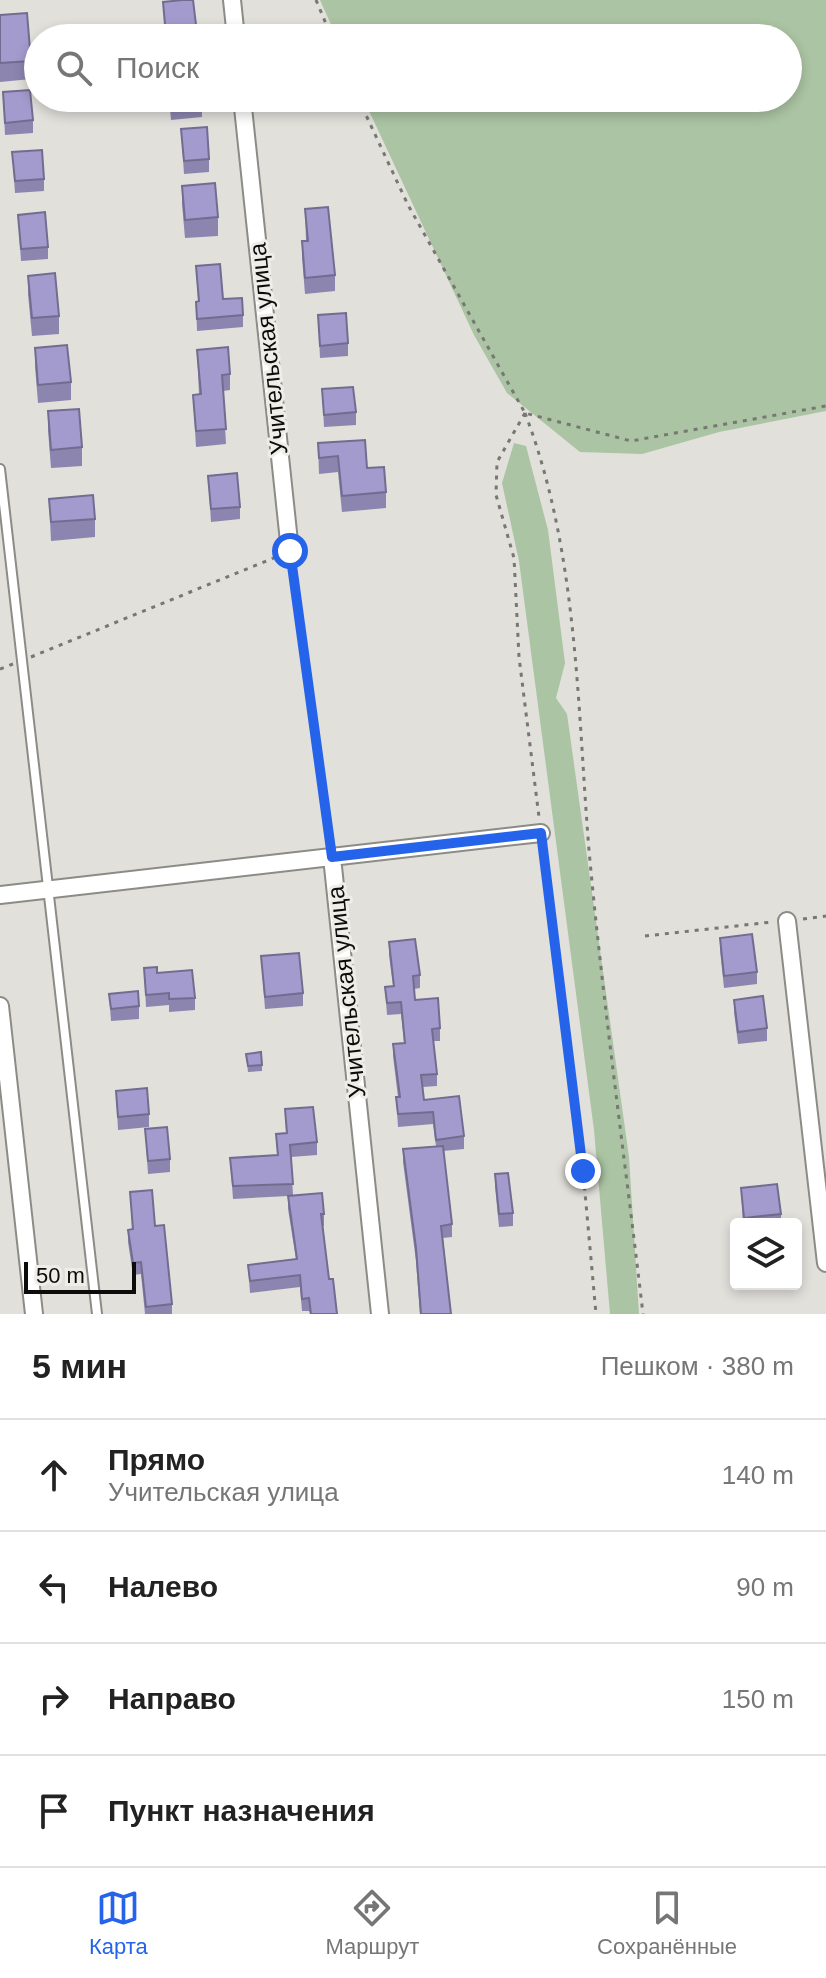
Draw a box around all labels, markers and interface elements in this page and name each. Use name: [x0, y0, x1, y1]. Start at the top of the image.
search box: [24, 24, 802, 112]
icon: search: [52, 46, 96, 90]
text: Поиск: [116, 51, 199, 84]
street label: Учительская улица: [243, 241, 293, 456]
route start: [272, 533, 308, 569]
street label: Учительская улица: [321, 884, 371, 1099]
route end: [565, 1153, 601, 1189]
map controls: [730, 1218, 802, 1290]
button: layers: [730, 1218, 802, 1290]
scale bar: [24, 1258, 136, 1294]
text: 50 m: [36, 1263, 85, 1288]
text: 5 мин: [32, 1347, 127, 1385]
text: Пешком · 380 m: [601, 1351, 794, 1381]
text: Прямо: [108, 1443, 205, 1476]
icon: ahead: [32, 1453, 76, 1497]
text: 140 m: [722, 1460, 794, 1490]
text: Учительская улица: [108, 1477, 339, 1507]
icon: left: [32, 1565, 76, 1609]
text: Налево: [108, 1570, 218, 1603]
text: 90 m: [736, 1572, 794, 1602]
icon: right: [32, 1677, 76, 1721]
text: Направо: [108, 1682, 236, 1715]
text: 150 m: [722, 1684, 794, 1714]
icon: arrive: [32, 1789, 76, 1833]
text: Пункт назначения: [108, 1794, 375, 1827]
tab: Карта: [89, 1886, 148, 1960]
tab: Маршрут: [326, 1886, 419, 1960]
tab: Сохранённые: [597, 1886, 737, 1960]

